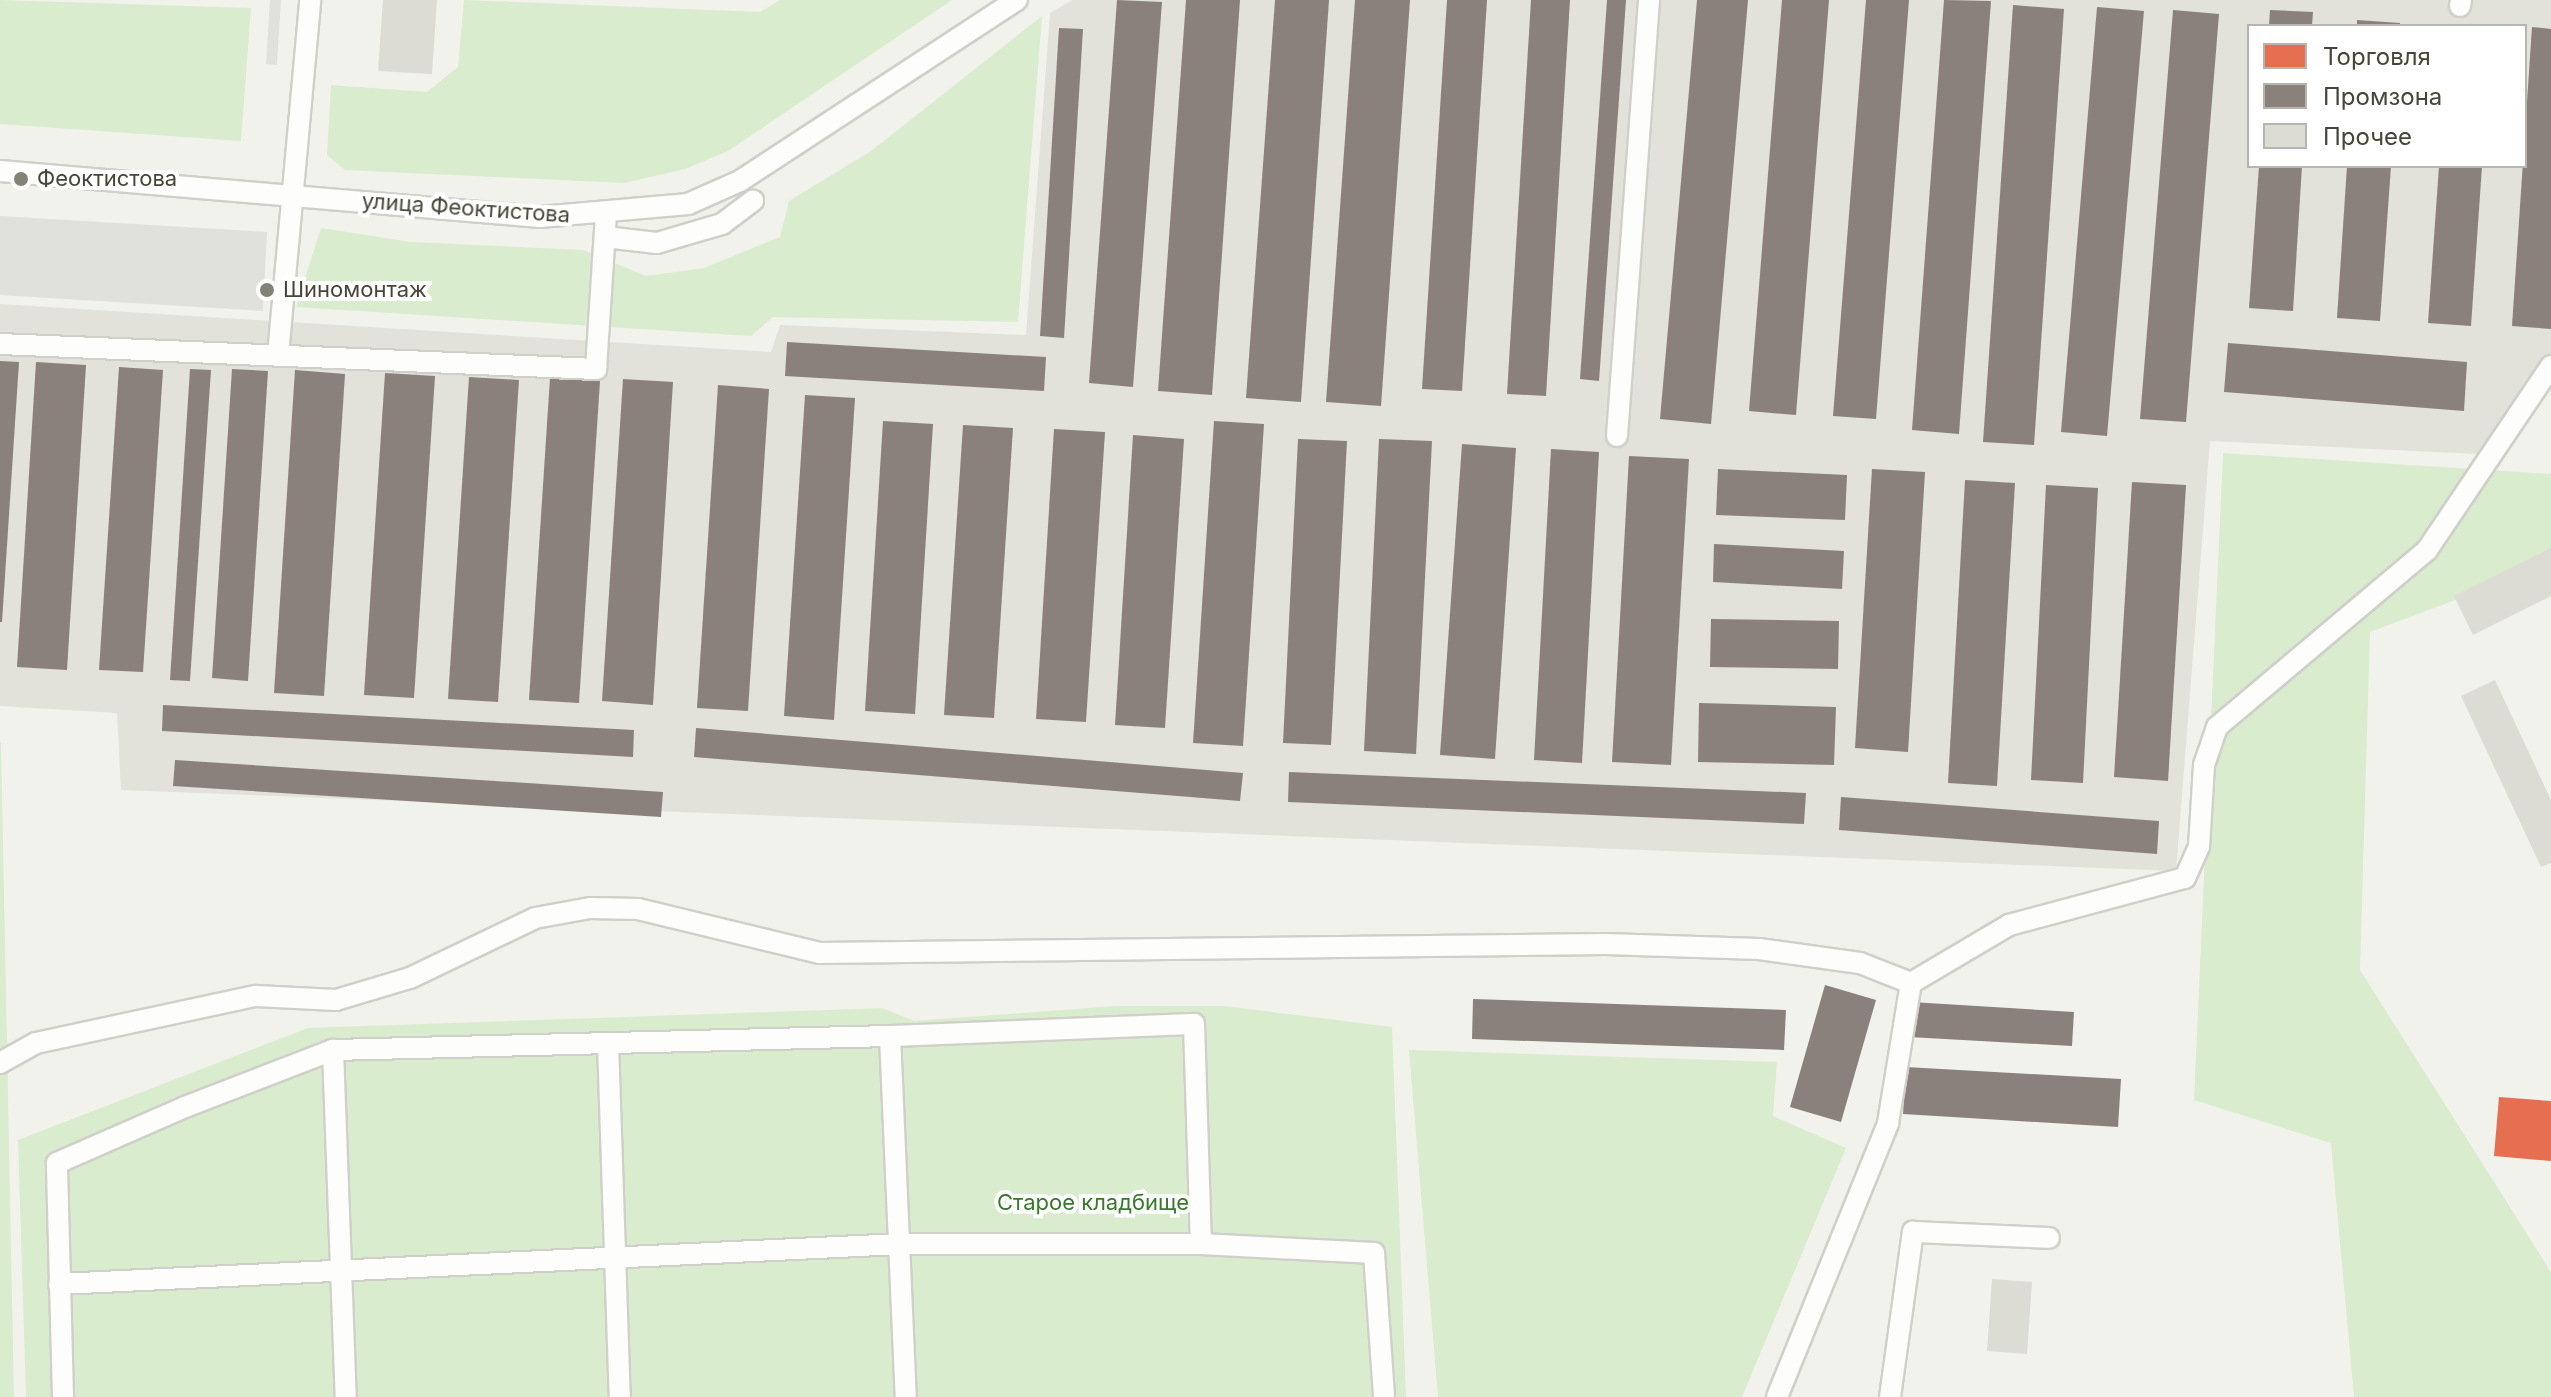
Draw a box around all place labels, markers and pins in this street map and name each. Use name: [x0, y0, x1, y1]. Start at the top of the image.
place label: Феоктистова: [37, 166, 177, 192]
marker: Феоктистова: [12, 170, 30, 188]
place label: Шиномонтаж: [283, 277, 427, 303]
marker: Шиномонтаж: [258, 281, 276, 299]

